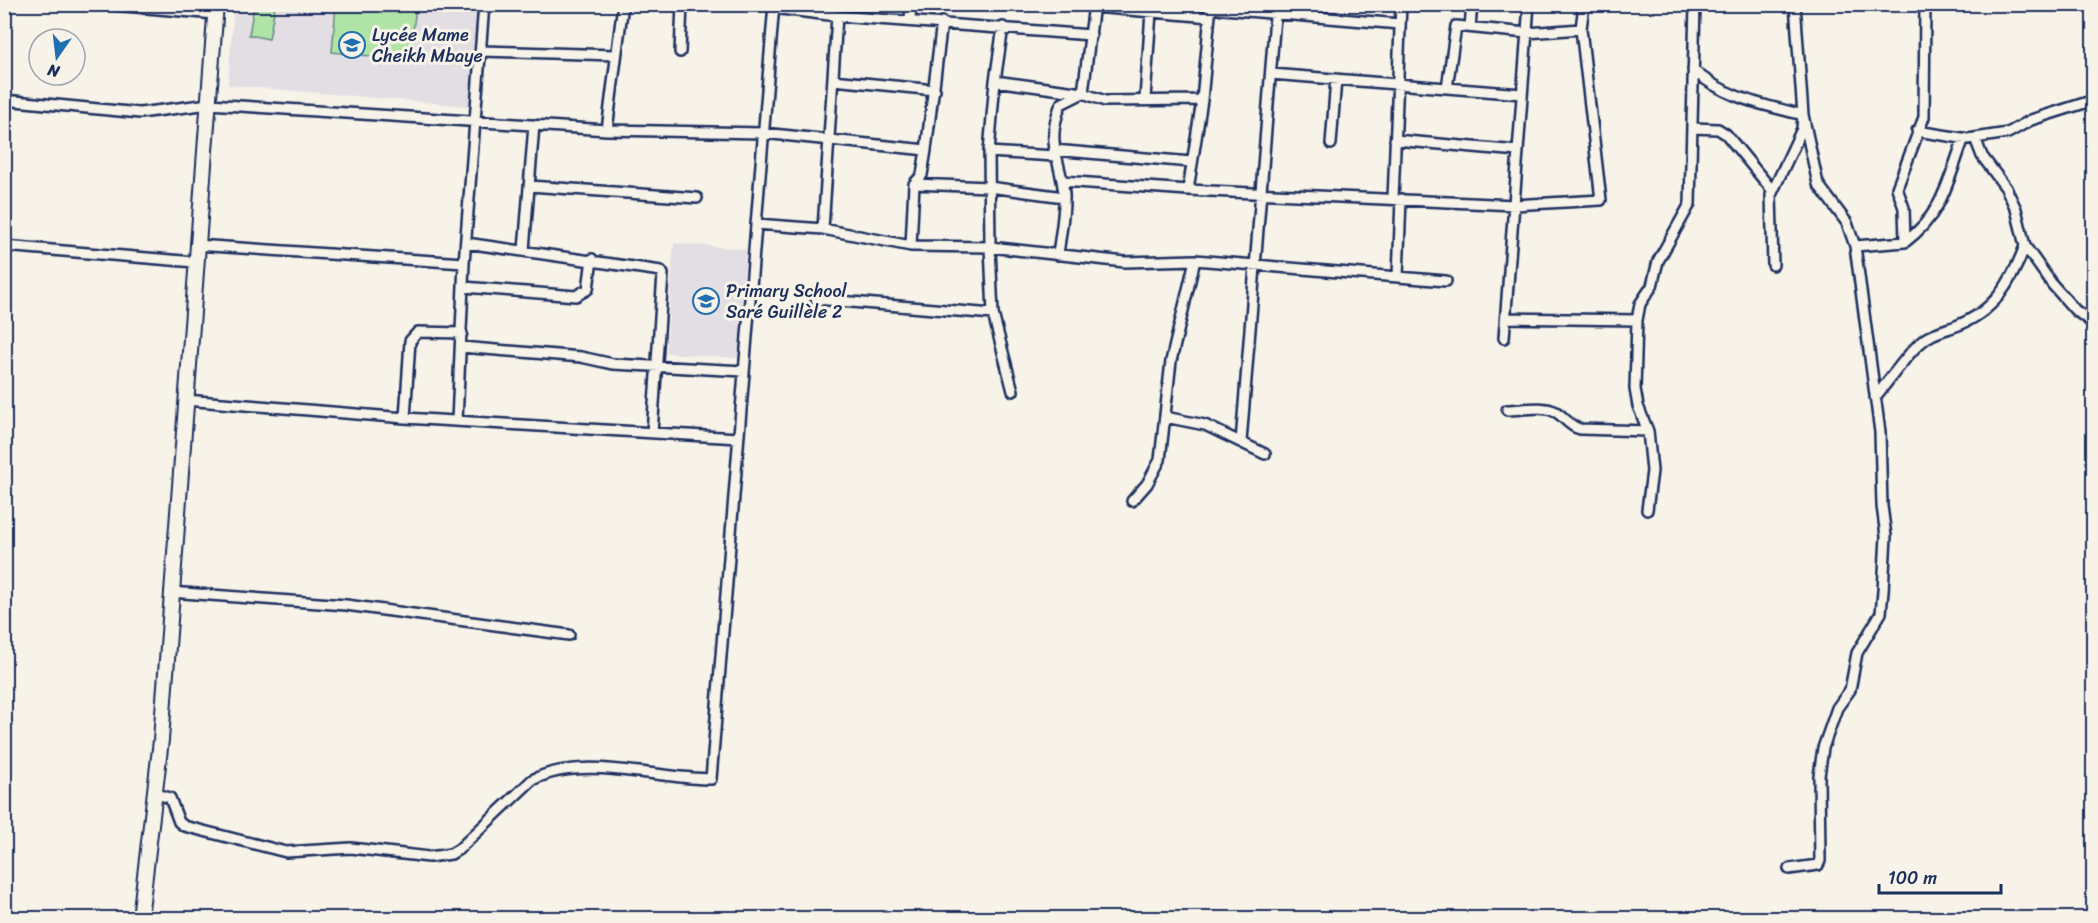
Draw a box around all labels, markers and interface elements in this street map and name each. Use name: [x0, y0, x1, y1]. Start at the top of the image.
place label: Lycée Mame Cheikh Mbaye: [372, 19, 483, 72]
north arrow: [27, 27, 87, 87]
school or university icon: Lycée Mame Cheikh Mbaye: [337, 30, 367, 60]
text: N: [44, 55, 63, 87]
place label: Primary School Saré Guillèle 2: [726, 275, 848, 328]
school or university icon: Primary School Saré Guillèle 2: [691, 286, 721, 316]
scale bar: [1879, 857, 2000, 895]
text: 100 m: [1888, 862, 1937, 894]

